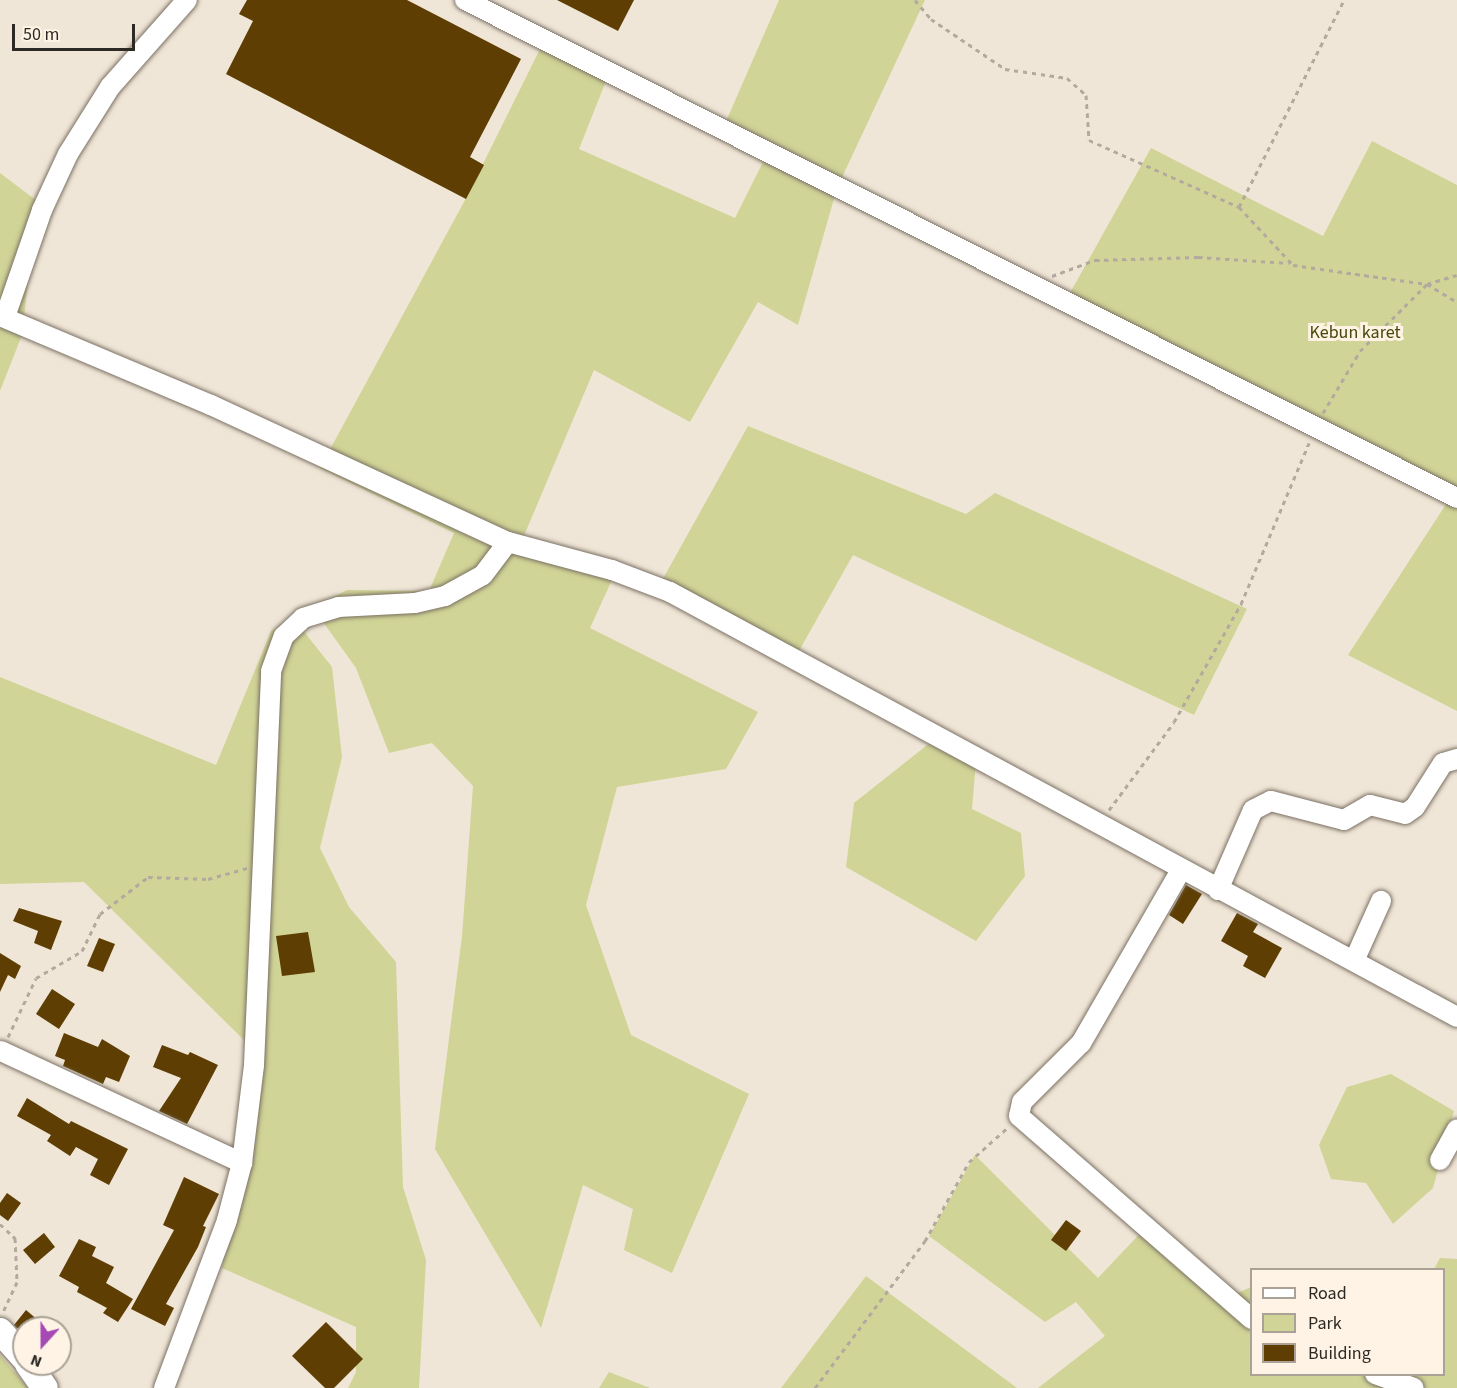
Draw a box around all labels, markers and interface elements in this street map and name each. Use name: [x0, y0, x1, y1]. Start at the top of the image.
scale bar: [15, 12, 138, 50]
text: 50 m: [23, 22, 59, 47]
park label: Kebun karet: [1309, 322, 1401, 344]
legend: [1250, 1268, 1445, 1376]
text: Road: [1308, 1281, 1347, 1306]
text: Park: [1308, 1311, 1342, 1336]
north arrow: [12, 1316, 72, 1376]
text: Building: [1308, 1341, 1371, 1366]
text: N: [27, 1349, 45, 1373]

